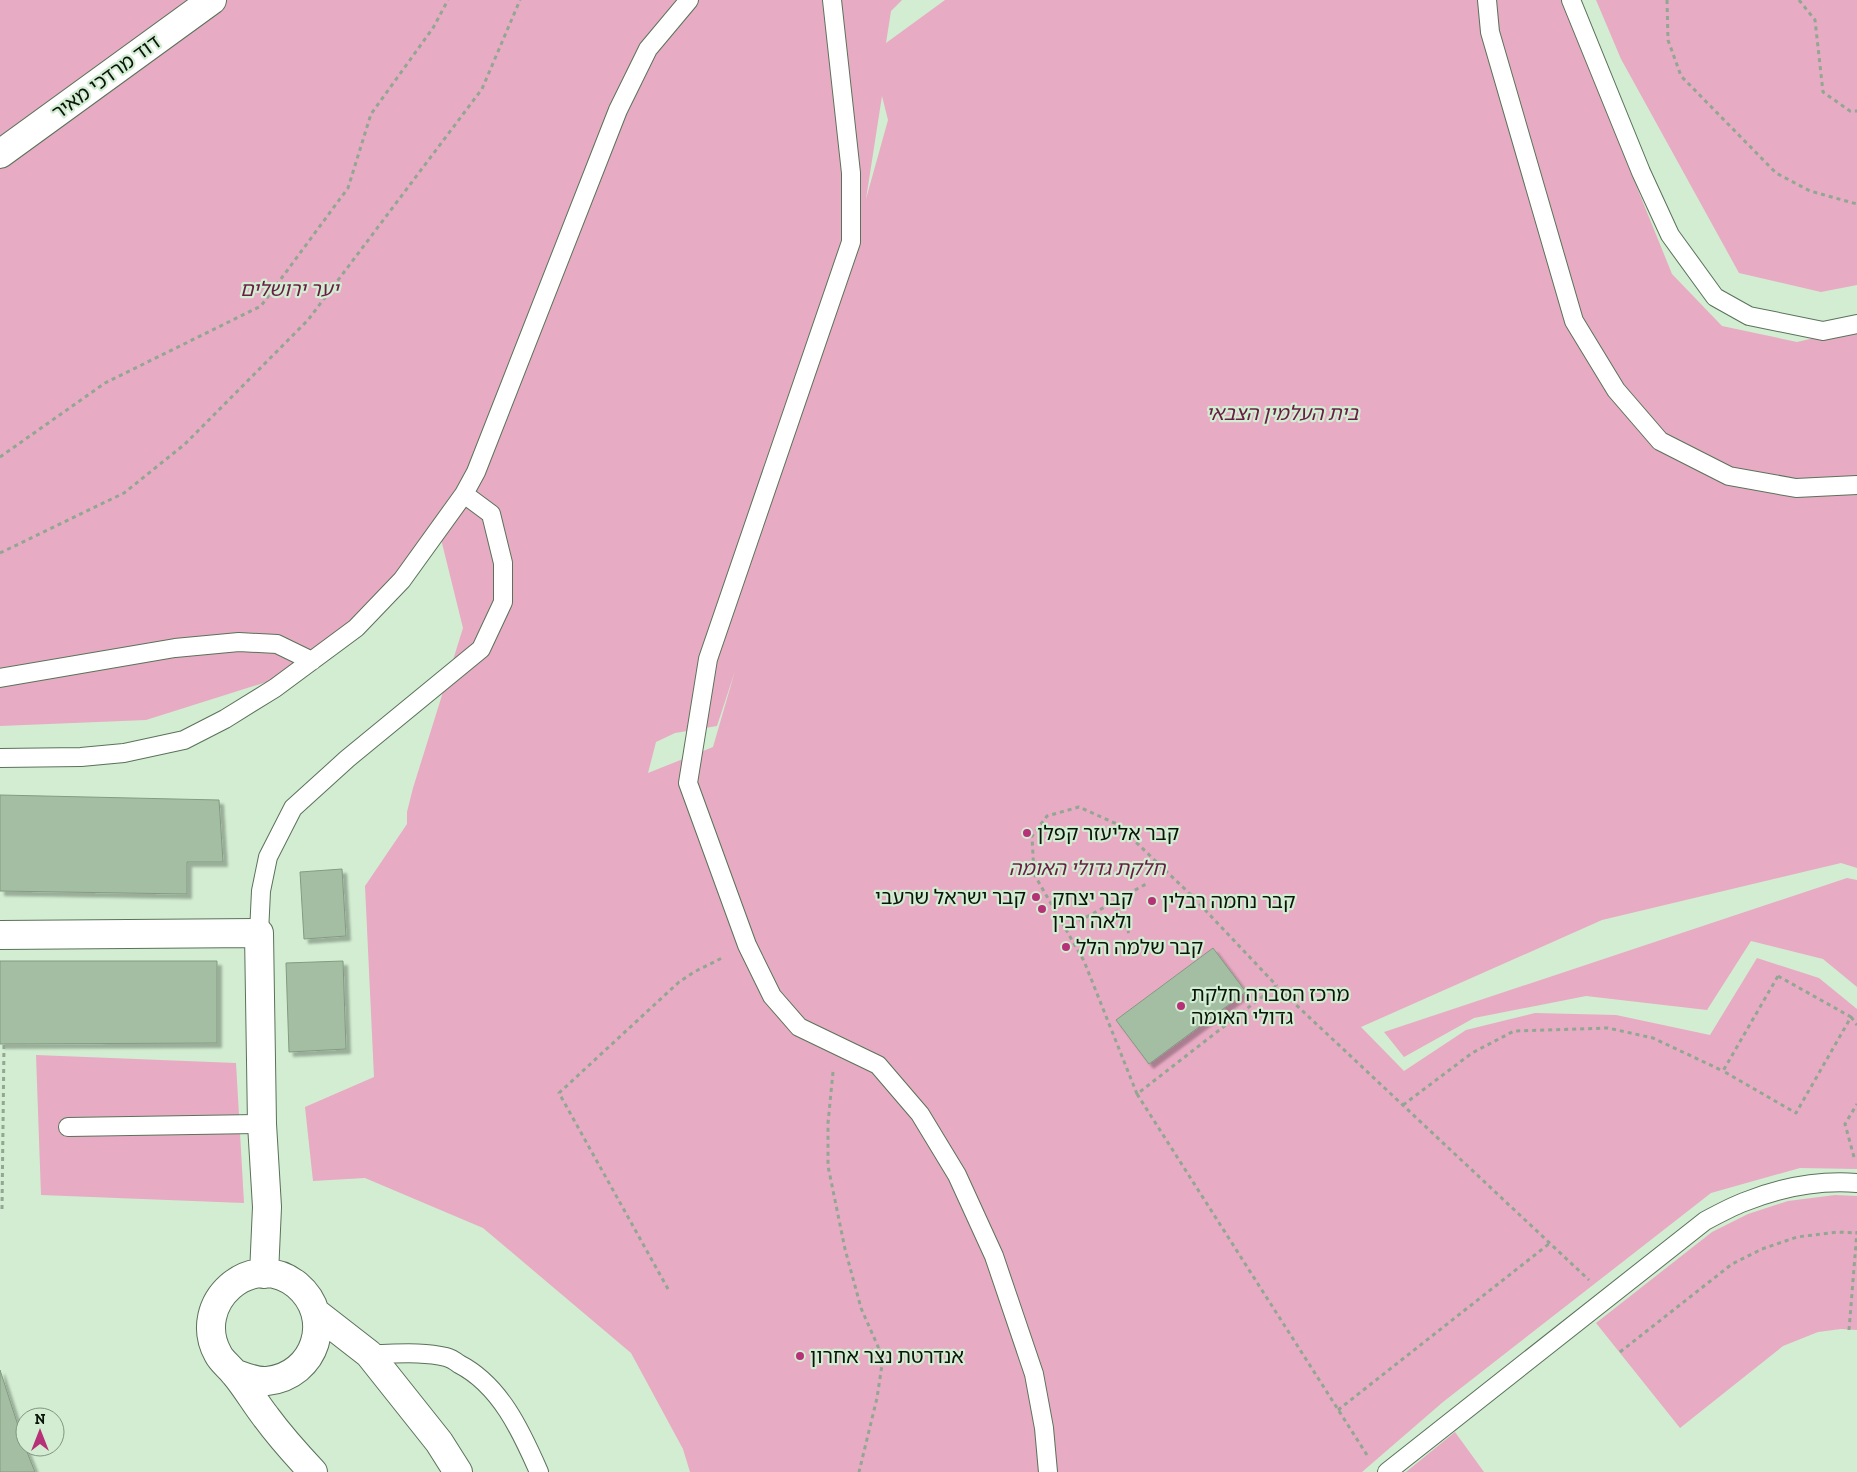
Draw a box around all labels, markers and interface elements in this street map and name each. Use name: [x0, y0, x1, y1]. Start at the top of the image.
street label: דוד מרדכי מאיר: [47, 30, 165, 124]
park label: יער ירושלים: [240, 277, 340, 301]
park label: בית העלמין הצבאי: [1206, 401, 1359, 425]
place label: קבר אליעזר קפלן: [1037, 821, 1179, 845]
marker: קבר אליעזר קפלן: [1021, 827, 1033, 839]
park label: חלקת גדולי האומה: [1009, 856, 1167, 880]
place label: קבר ישראל שרעבי: [875, 885, 1026, 909]
place label: קבר יצחק ולאה רבין: [1052, 886, 1133, 933]
place label: קבר נחמה רבלין: [1162, 889, 1296, 913]
marker: קבר ישראל שרעבי: [1030, 891, 1042, 903]
marker: קבר נחמה רבלין: [1146, 895, 1158, 907]
marker: קבר יצחק ולאה רבין: [1036, 903, 1048, 915]
place label: קבר שלמה הלל: [1076, 935, 1203, 959]
marker: קבר שלמה הלל: [1060, 941, 1072, 953]
place label: מרכז הסברה חלקת גדולי האומה: [1191, 982, 1350, 1029]
marker: מרכז הסברה חלקת גדולי האומה: [1175, 1000, 1187, 1012]
place label: אנדרטת נצר אחרון: [810, 1344, 964, 1368]
marker: אנדרטת נצר אחרון: [794, 1350, 806, 1362]
north arrow: [15, 1407, 65, 1457]
text: N: [35, 1411, 46, 1428]

